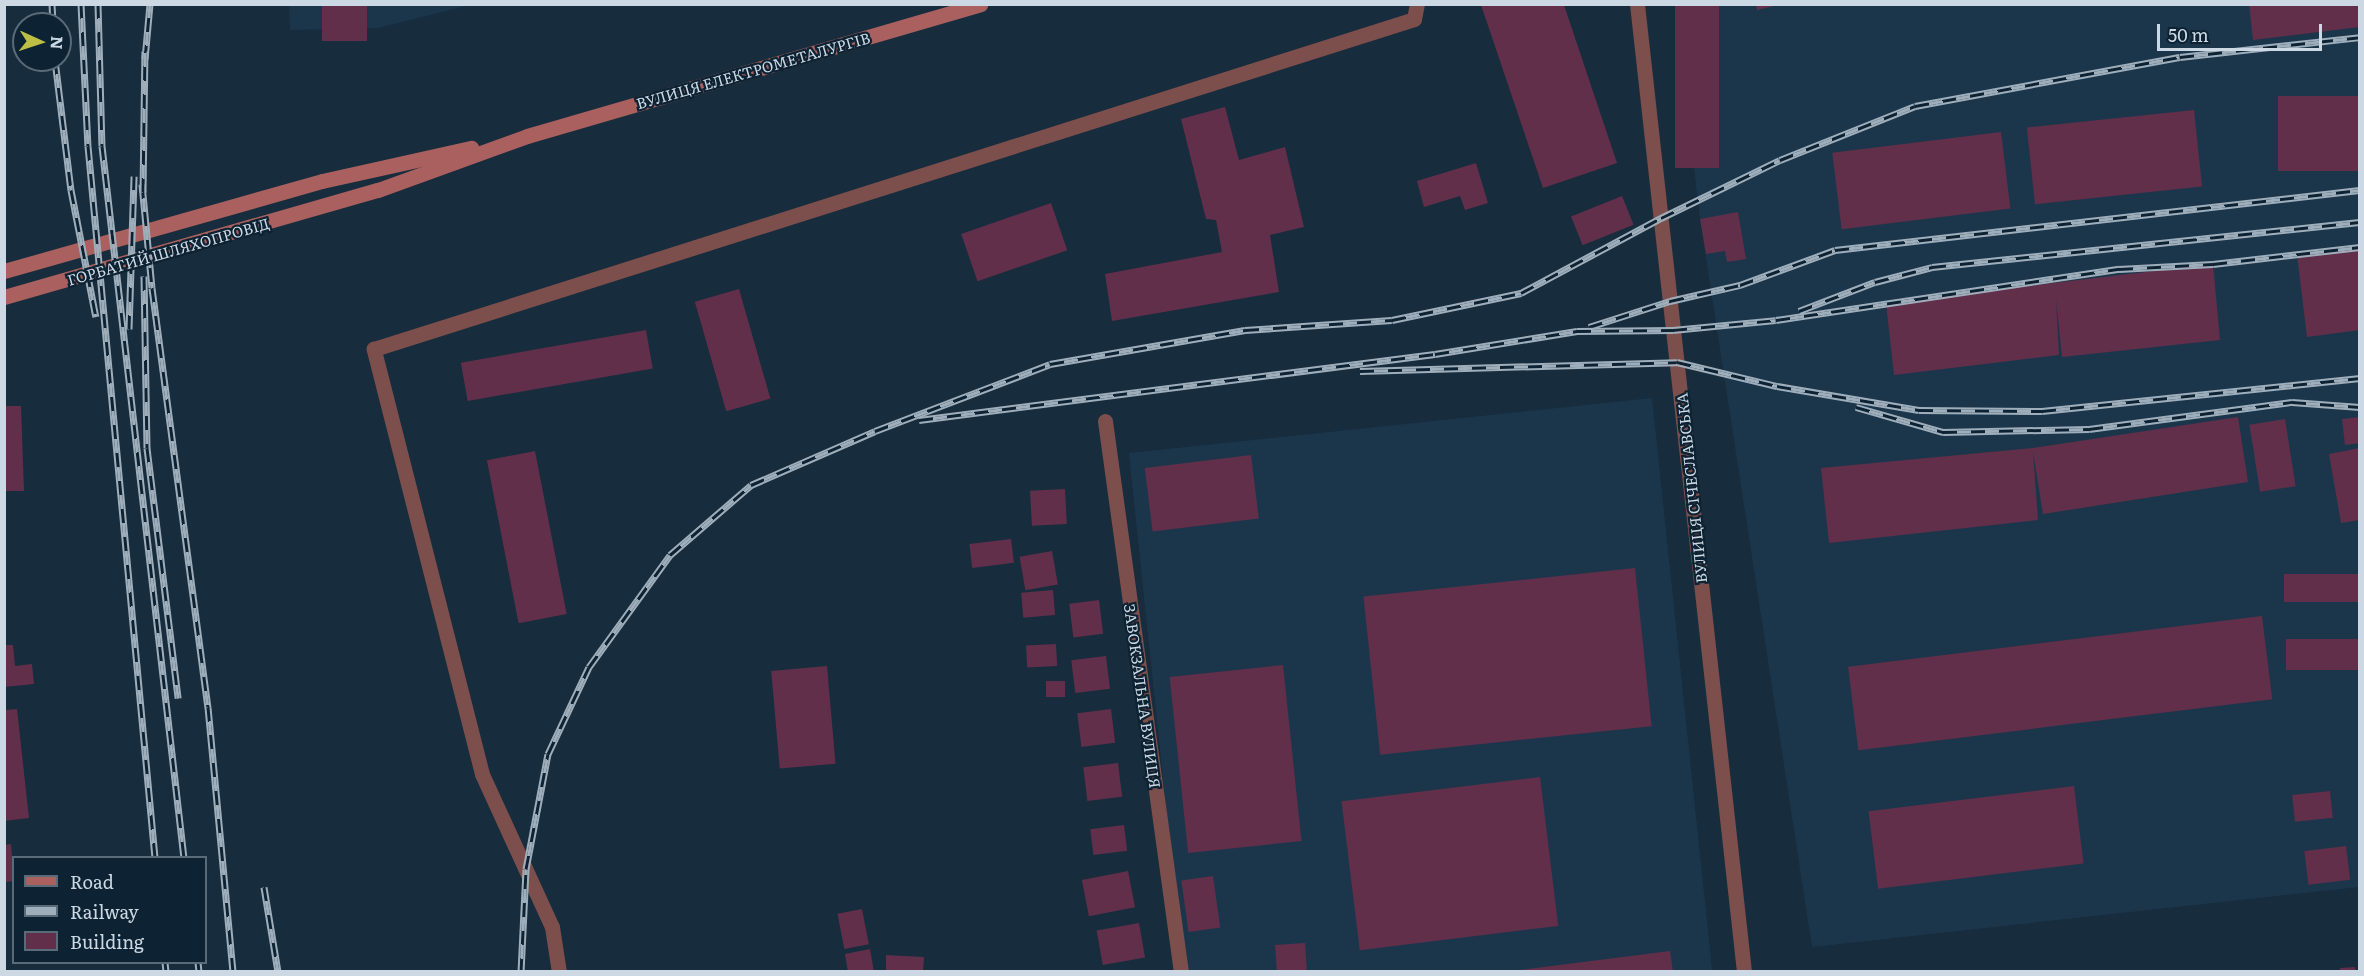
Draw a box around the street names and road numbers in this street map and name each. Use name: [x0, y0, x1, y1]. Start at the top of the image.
street label: ВУЛИЦЯ ЕЛЕКТРОМЕТАЛУРГІВ: [634, 28, 872, 112]
street label: ГОРБАТИЙ ШЛЯХОПРОВІД: [65, 214, 271, 288]
street label: ВУЛИЦЯ СІЧЕСЛАВСЬКА: [1672, 392, 1710, 584]
street label: ЗАВОКЗАЛЬНА ВУЛИЦЯ: [1121, 603, 1165, 789]

